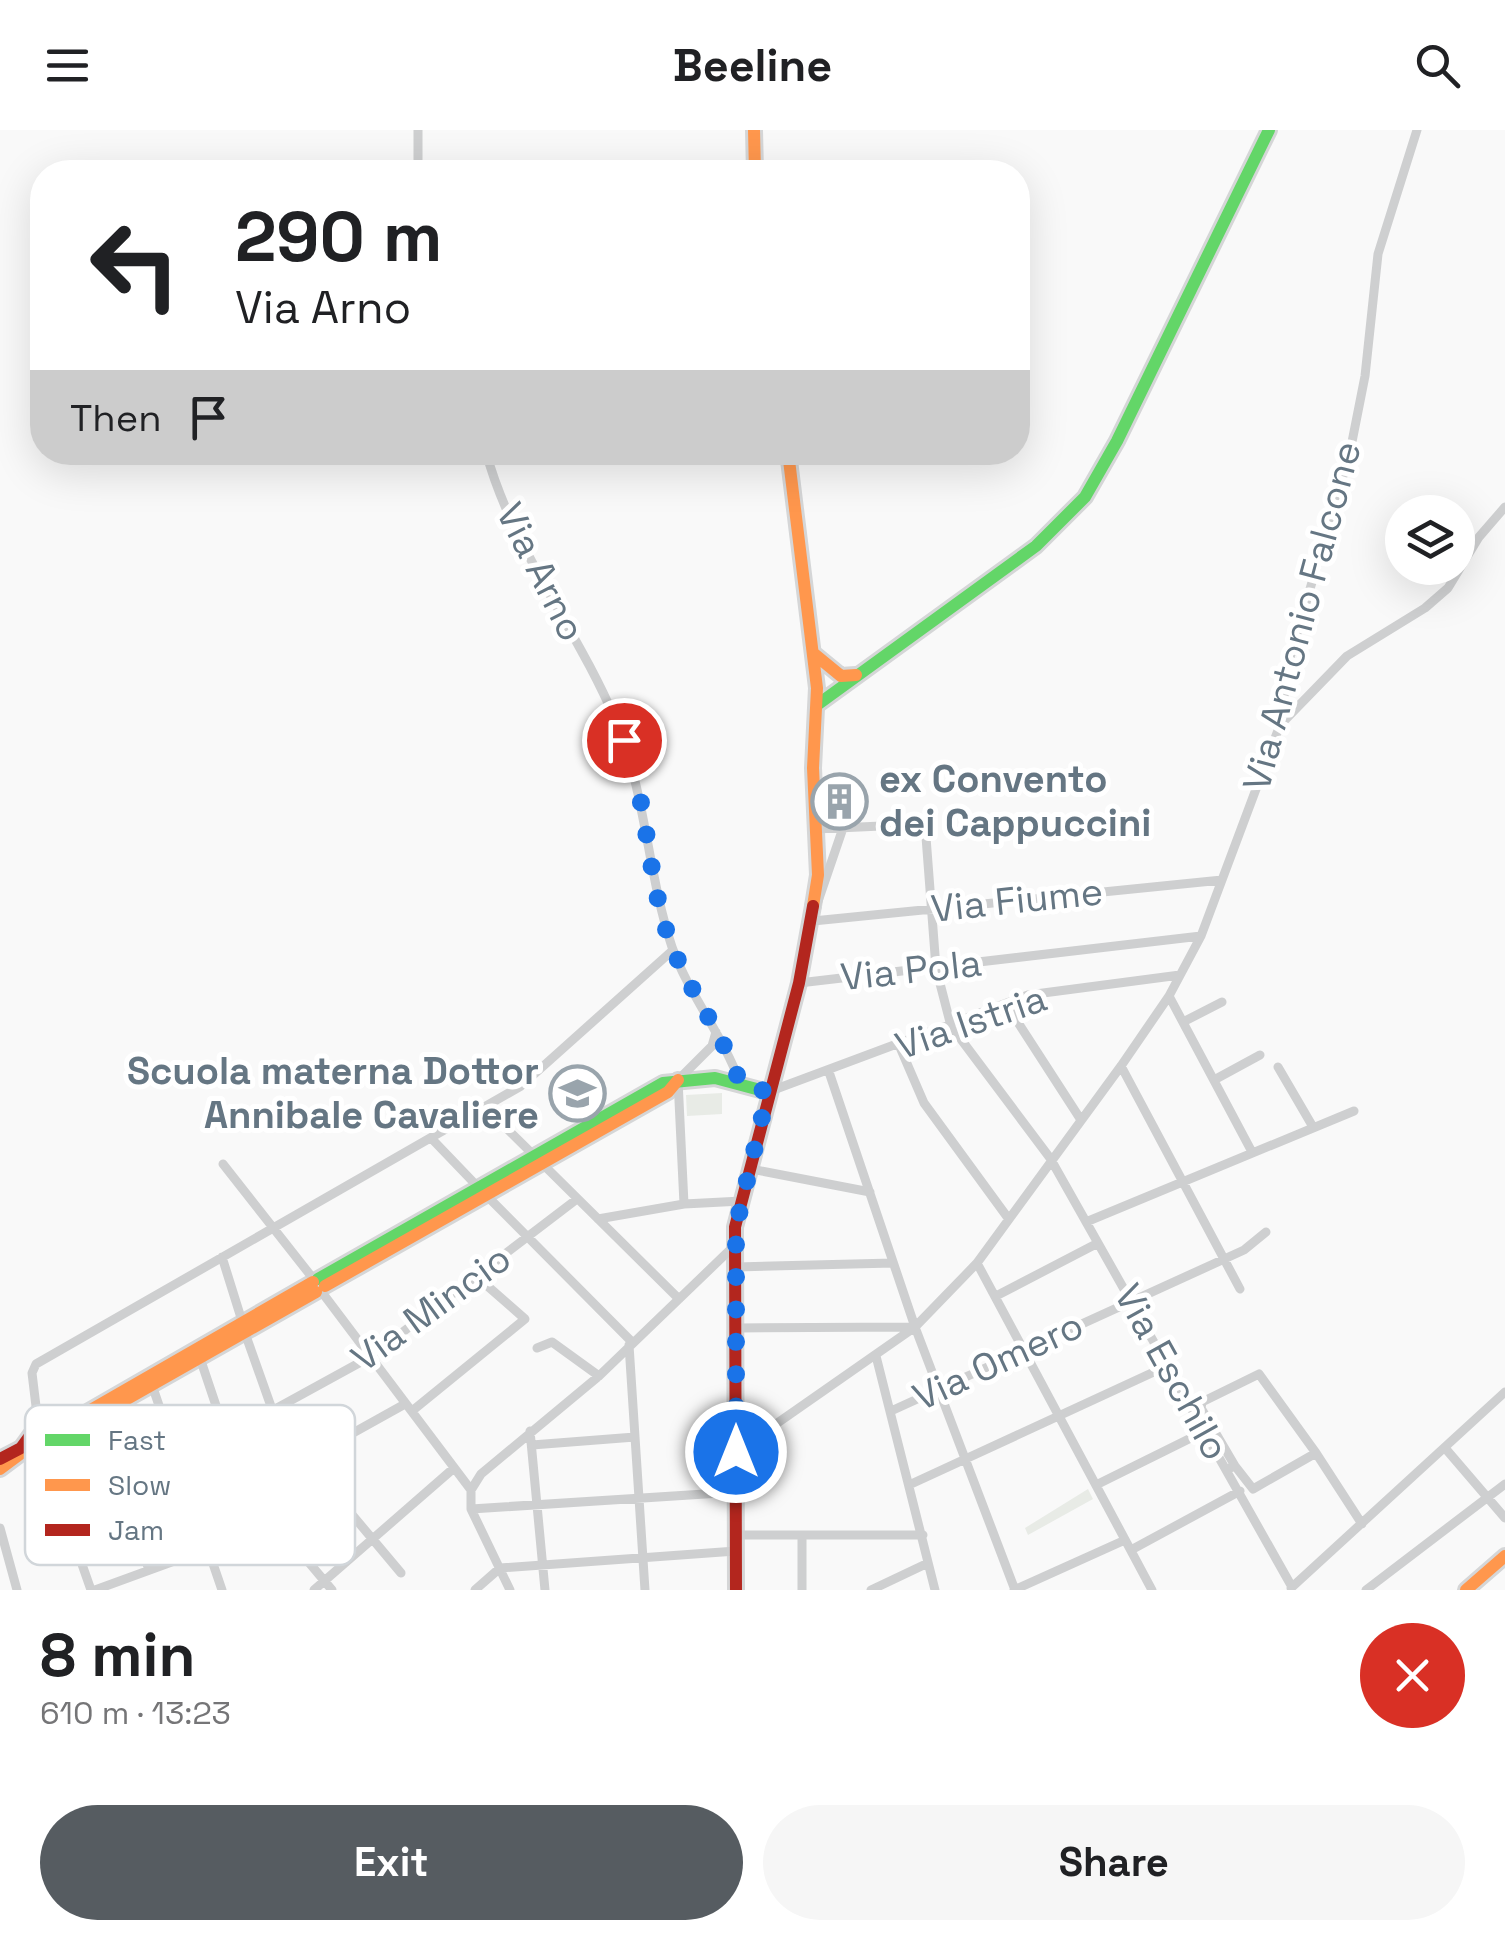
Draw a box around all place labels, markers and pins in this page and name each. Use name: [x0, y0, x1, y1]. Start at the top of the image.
pin: [582, 698, 667, 783]
place label: ex Convento dei Cappuccini: [879, 755, 1151, 847]
building icon: ex Convento dei Cappuccini: [810, 771, 870, 831]
place label: Scuola materna Dottor Annibale Cavaliere: [127, 1047, 539, 1139]
school or university icon: Scuola materna Dottor Annibale Cavaliere: [548, 1063, 608, 1123]

